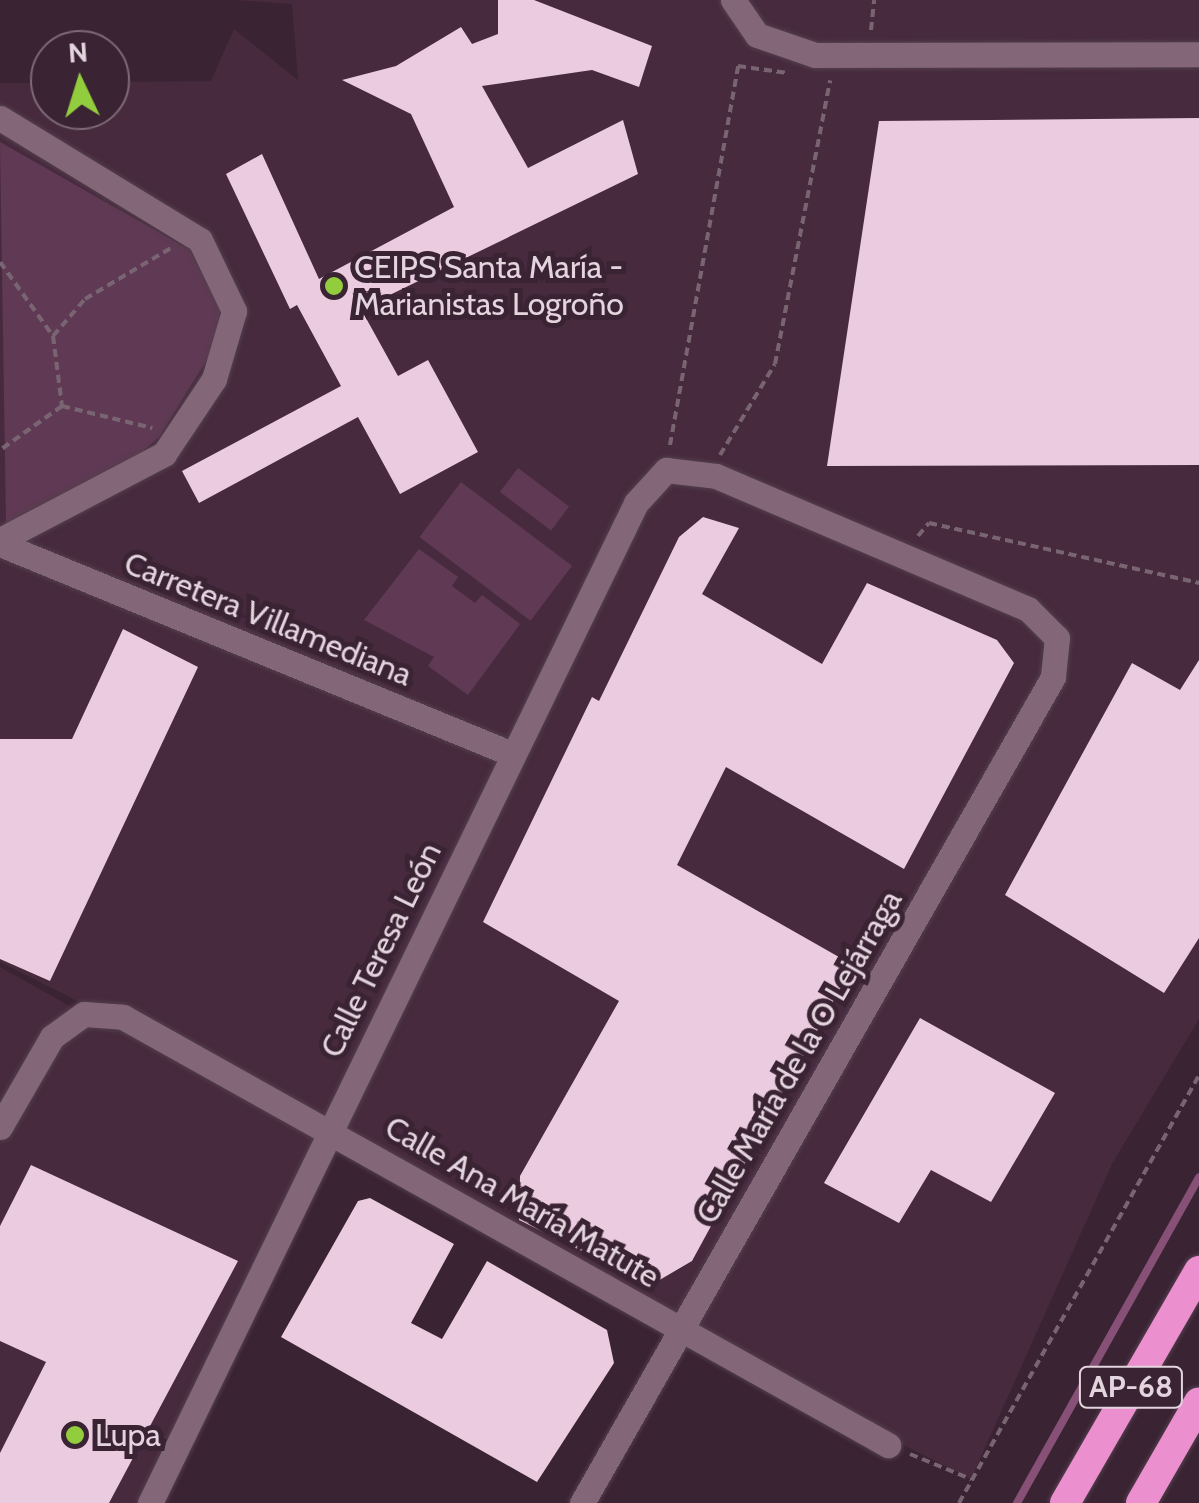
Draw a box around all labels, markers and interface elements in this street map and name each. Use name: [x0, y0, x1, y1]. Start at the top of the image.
north arrow: [30, 30, 130, 130]
text: N: [67, 34, 89, 70]
place label: CEIPS Santa María - Marianistas Logroño: [354, 249, 624, 324]
marker: CEIPS Santa María - Marianistas Logroño: [323, 275, 345, 297]
street label: Carretera Villamediana: [119, 544, 417, 694]
street label: Calle Teresa León: [312, 836, 450, 1064]
street label: Calle María de la O Lejárraga: [688, 884, 910, 1230]
street label: Calle Ana María Matute: [378, 1108, 666, 1296]
road number: AP-68: [1078, 1362, 1184, 1412]
place label: Lupa: [95, 1416, 161, 1454]
marker: Lupa: [64, 1424, 86, 1446]

